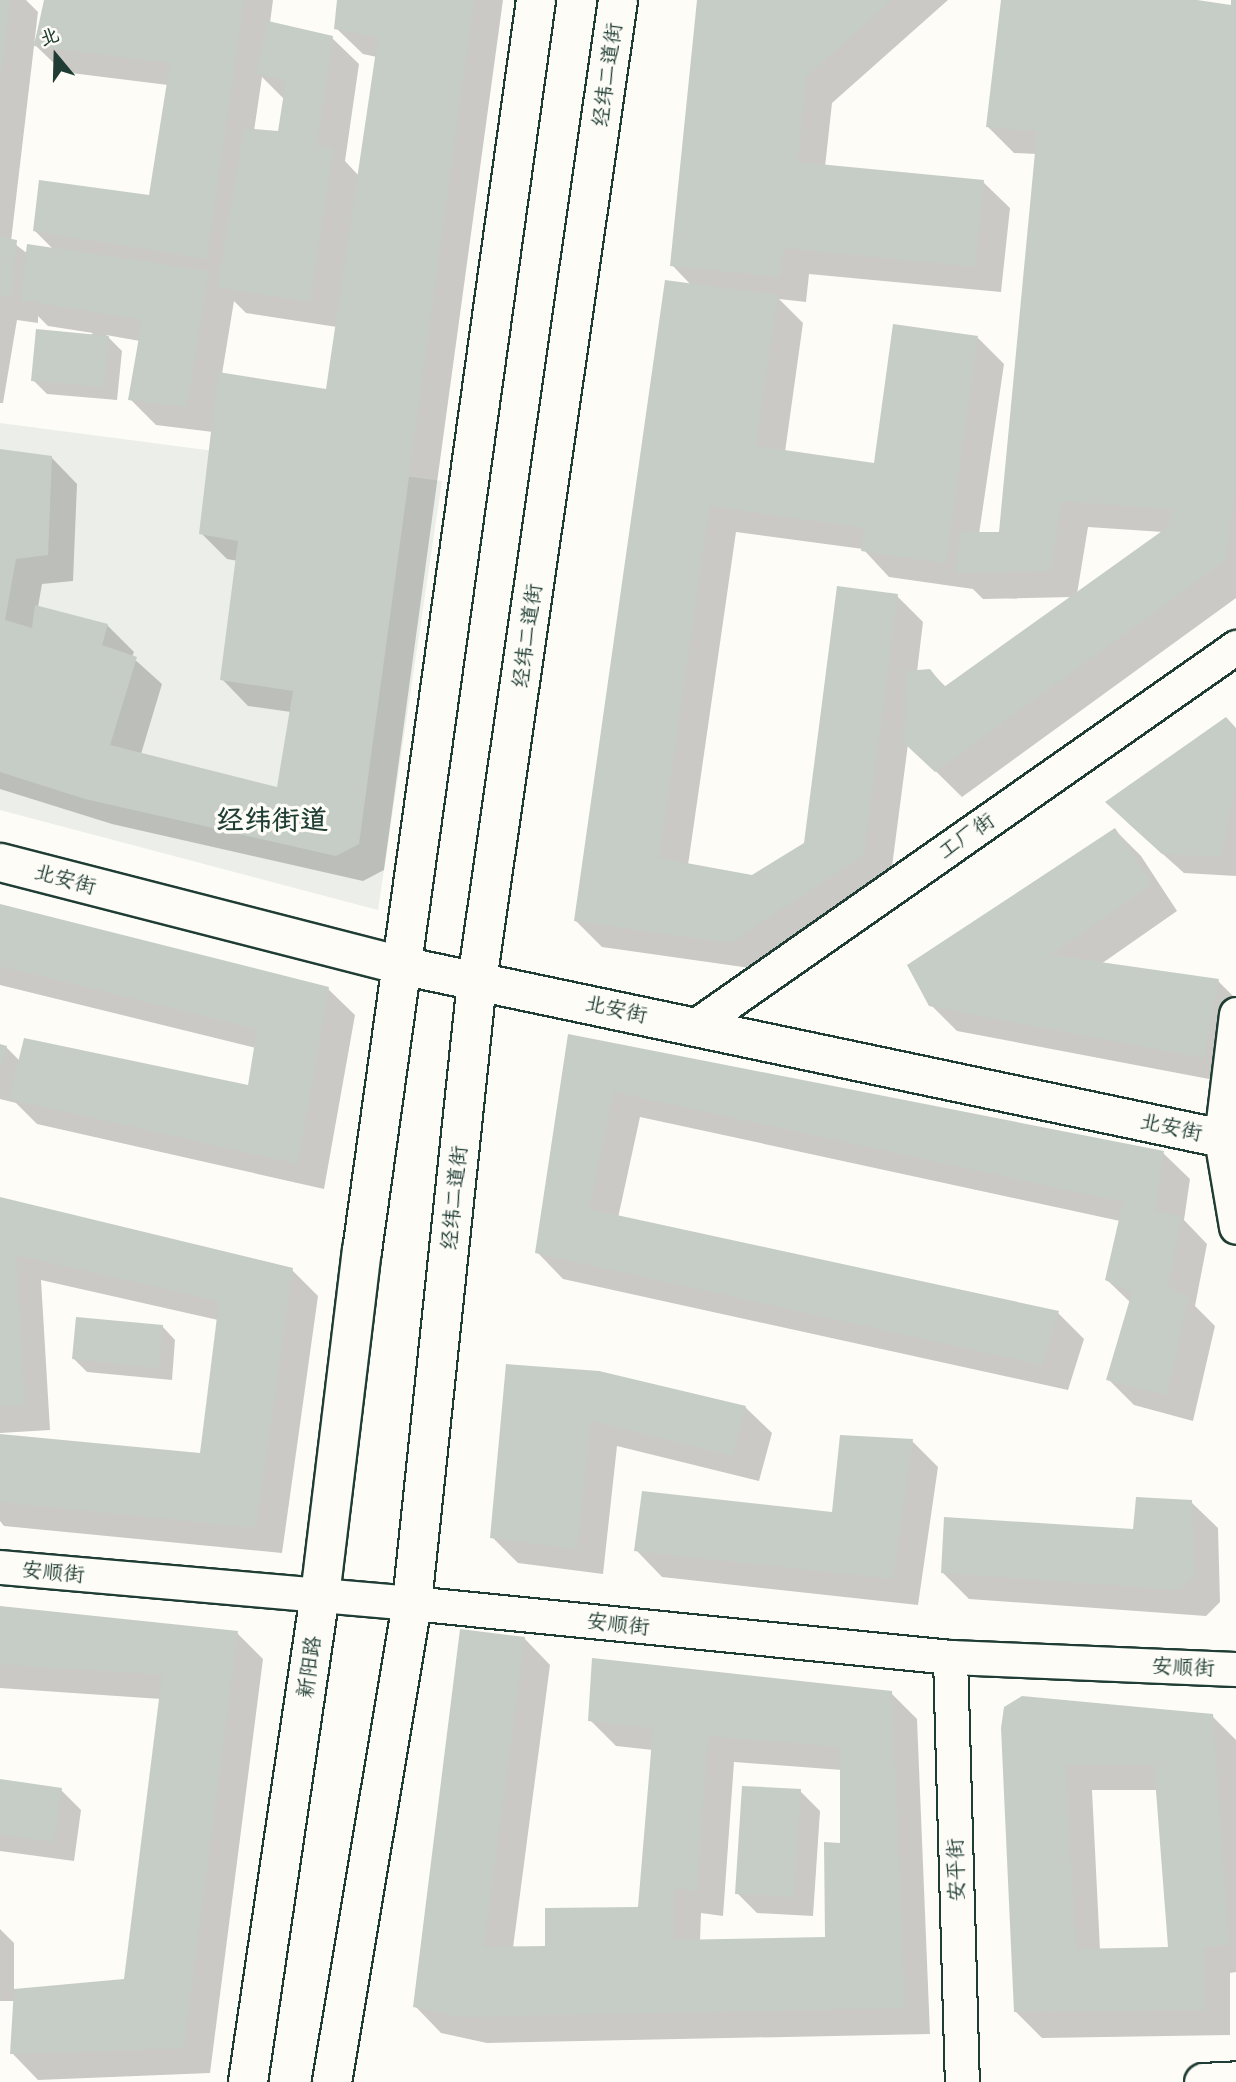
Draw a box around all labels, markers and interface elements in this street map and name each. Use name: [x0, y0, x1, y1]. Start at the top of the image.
north arrow: [21, 21, 91, 91]
street label: 经纬二道街: [587, 21, 627, 129]
text: 北: [36, 22, 62, 51]
street label: 经纬二道街: [507, 582, 547, 690]
district label: 经纬街道: [216, 802, 328, 836]
street label: 工厂街: [933, 808, 999, 864]
street label: 北安街: [31, 859, 99, 899]
street label: 北安街: [583, 990, 649, 1028]
street label: 北安街: [1138, 1108, 1204, 1146]
street label: 经纬二道街: [436, 1144, 472, 1252]
street label: 安顺街: [21, 1557, 85, 1587]
street label: 安顺街: [585, 1608, 651, 1640]
street label: 新阳路: [292, 1634, 326, 1700]
street label: 安顺街: [1151, 1653, 1215, 1681]
street label: 安平街: [942, 1838, 970, 1902]

